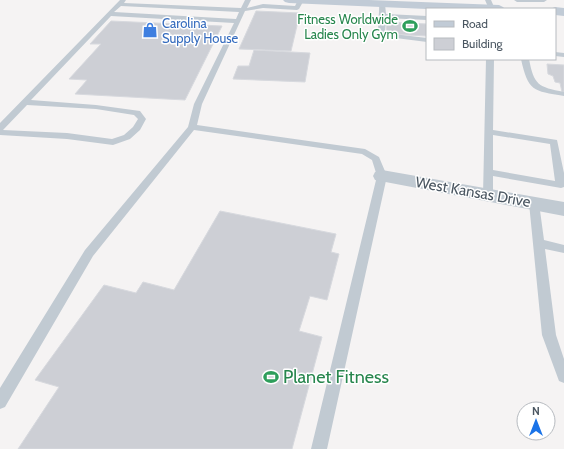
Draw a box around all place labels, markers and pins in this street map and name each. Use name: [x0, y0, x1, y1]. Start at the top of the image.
place label: Fitness Worldwide Ladies Only Gym: [297, 11, 398, 42]
place label: Carolina Supply House: [162, 15, 239, 46]
sports icon: Fitness Worldwide Ladies Only Gym: [401, 17, 419, 35]
shop icon: Carolina Supply House: [141, 21, 159, 39]
place label: Planet Fitness: [283, 366, 389, 388]
sports icon: Planet Fitness: [262, 368, 280, 386]

